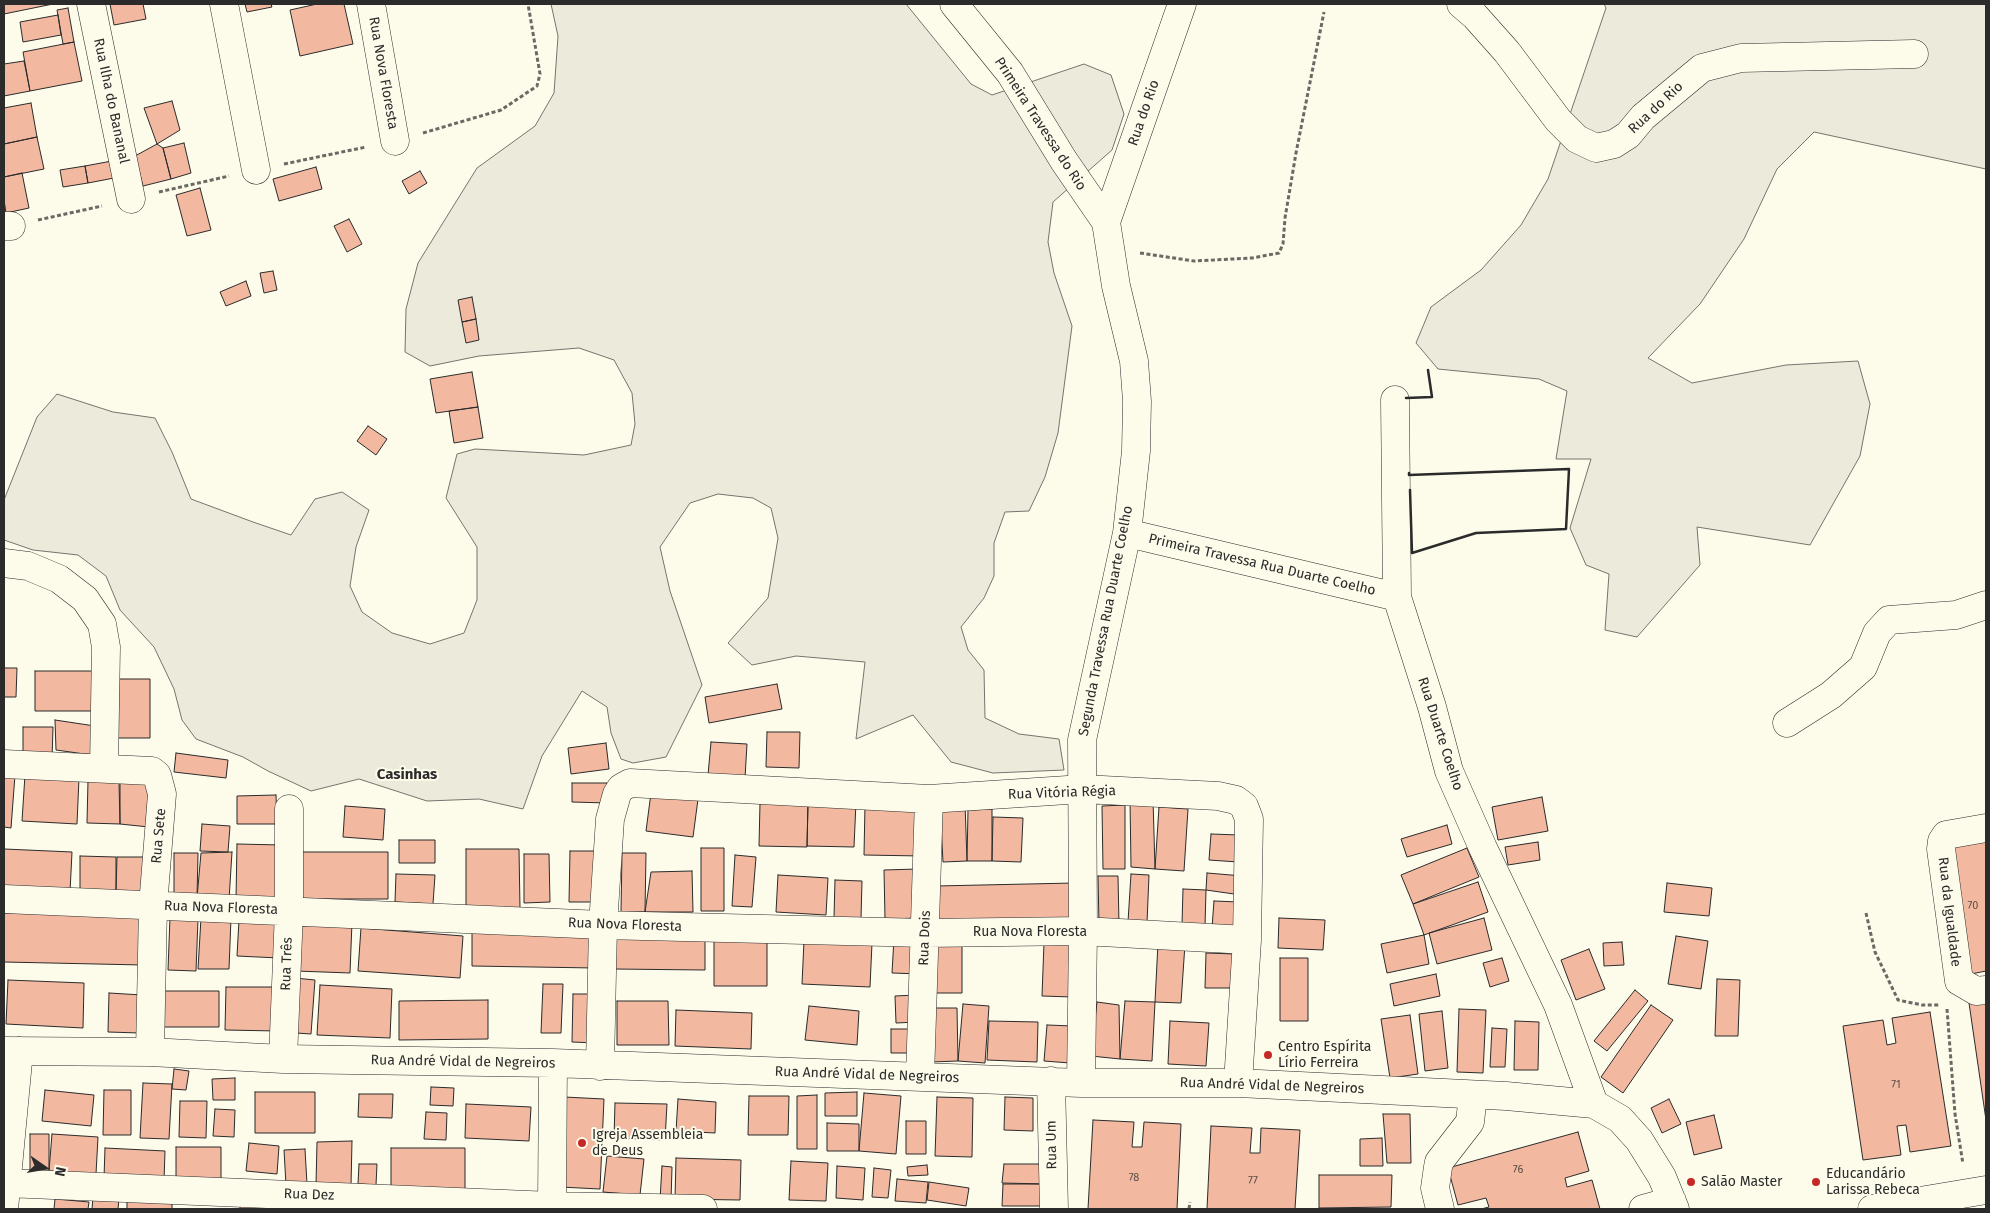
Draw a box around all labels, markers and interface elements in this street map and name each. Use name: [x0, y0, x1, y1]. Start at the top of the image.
street label: Rua Nova Floresta: [365, 15, 401, 131]
street label: Rua Ilha do Bananal: [90, 37, 132, 165]
street label: Primeira Travessa do Rio: [991, 54, 1089, 194]
street label: Rua do Rio: [1125, 78, 1163, 148]
street label: Rua do Rio: [1625, 78, 1687, 138]
street label: Segunda Travessa Rua Duarte Coelho: [1075, 504, 1137, 738]
street label: Primeira Travessa Rua Duarte Coelho: [1147, 531, 1377, 599]
street label: Rua Duarte Coelho: [1414, 675, 1466, 793]
district label: Casinhas: [377, 766, 437, 784]
street label: Rua Vitória Régia: [1008, 783, 1116, 803]
street label: Rua Sete: [148, 808, 170, 864]
street label: Rua da Igualdade: [1934, 856, 1964, 968]
street label: Rua Nova Floresta: [164, 898, 278, 918]
house number: 70: [1968, 899, 1978, 913]
street label: Rua Dois: [916, 910, 934, 966]
street label: Rua Nova Floresta: [568, 915, 682, 935]
street label: Rua Nova Floresta: [973, 924, 1087, 940]
street label: Rua Três: [278, 937, 296, 991]
place label: Centro Espírita Lírio Ferreira: [1278, 1039, 1371, 1072]
marker: Centro Espírita Lírio Ferreira: [1262, 1049, 1274, 1061]
street label: Rua André Vidal de Negreiros: [371, 1052, 555, 1072]
street label: Rua André Vidal de Negreiros: [774, 1063, 960, 1087]
street label: Rua André Vidal de Negreiros: [1179, 1074, 1365, 1098]
house number: 71: [1891, 1078, 1901, 1092]
street label: Rua Um: [1043, 1120, 1061, 1170]
place label: Igreja Assembleia de Deus: [592, 1127, 703, 1160]
marker: Igreja Assembleia de Deus: [576, 1137, 588, 1149]
north arrow: [20, 1143, 70, 1193]
house number: 76: [1513, 1163, 1523, 1177]
text: N: [51, 1165, 69, 1178]
place label: Educandário Larissa Rebeca: [1826, 1166, 1920, 1198]
house number: 78: [1129, 1171, 1139, 1185]
house number: 77: [1248, 1174, 1258, 1188]
place label: Salão Master: [1701, 1174, 1782, 1190]
marker: Salão Master: [1685, 1176, 1697, 1188]
marker: Educandário Larissa Rebeca: [1810, 1176, 1822, 1188]
street label: Rua Dez: [283, 1186, 335, 1204]

